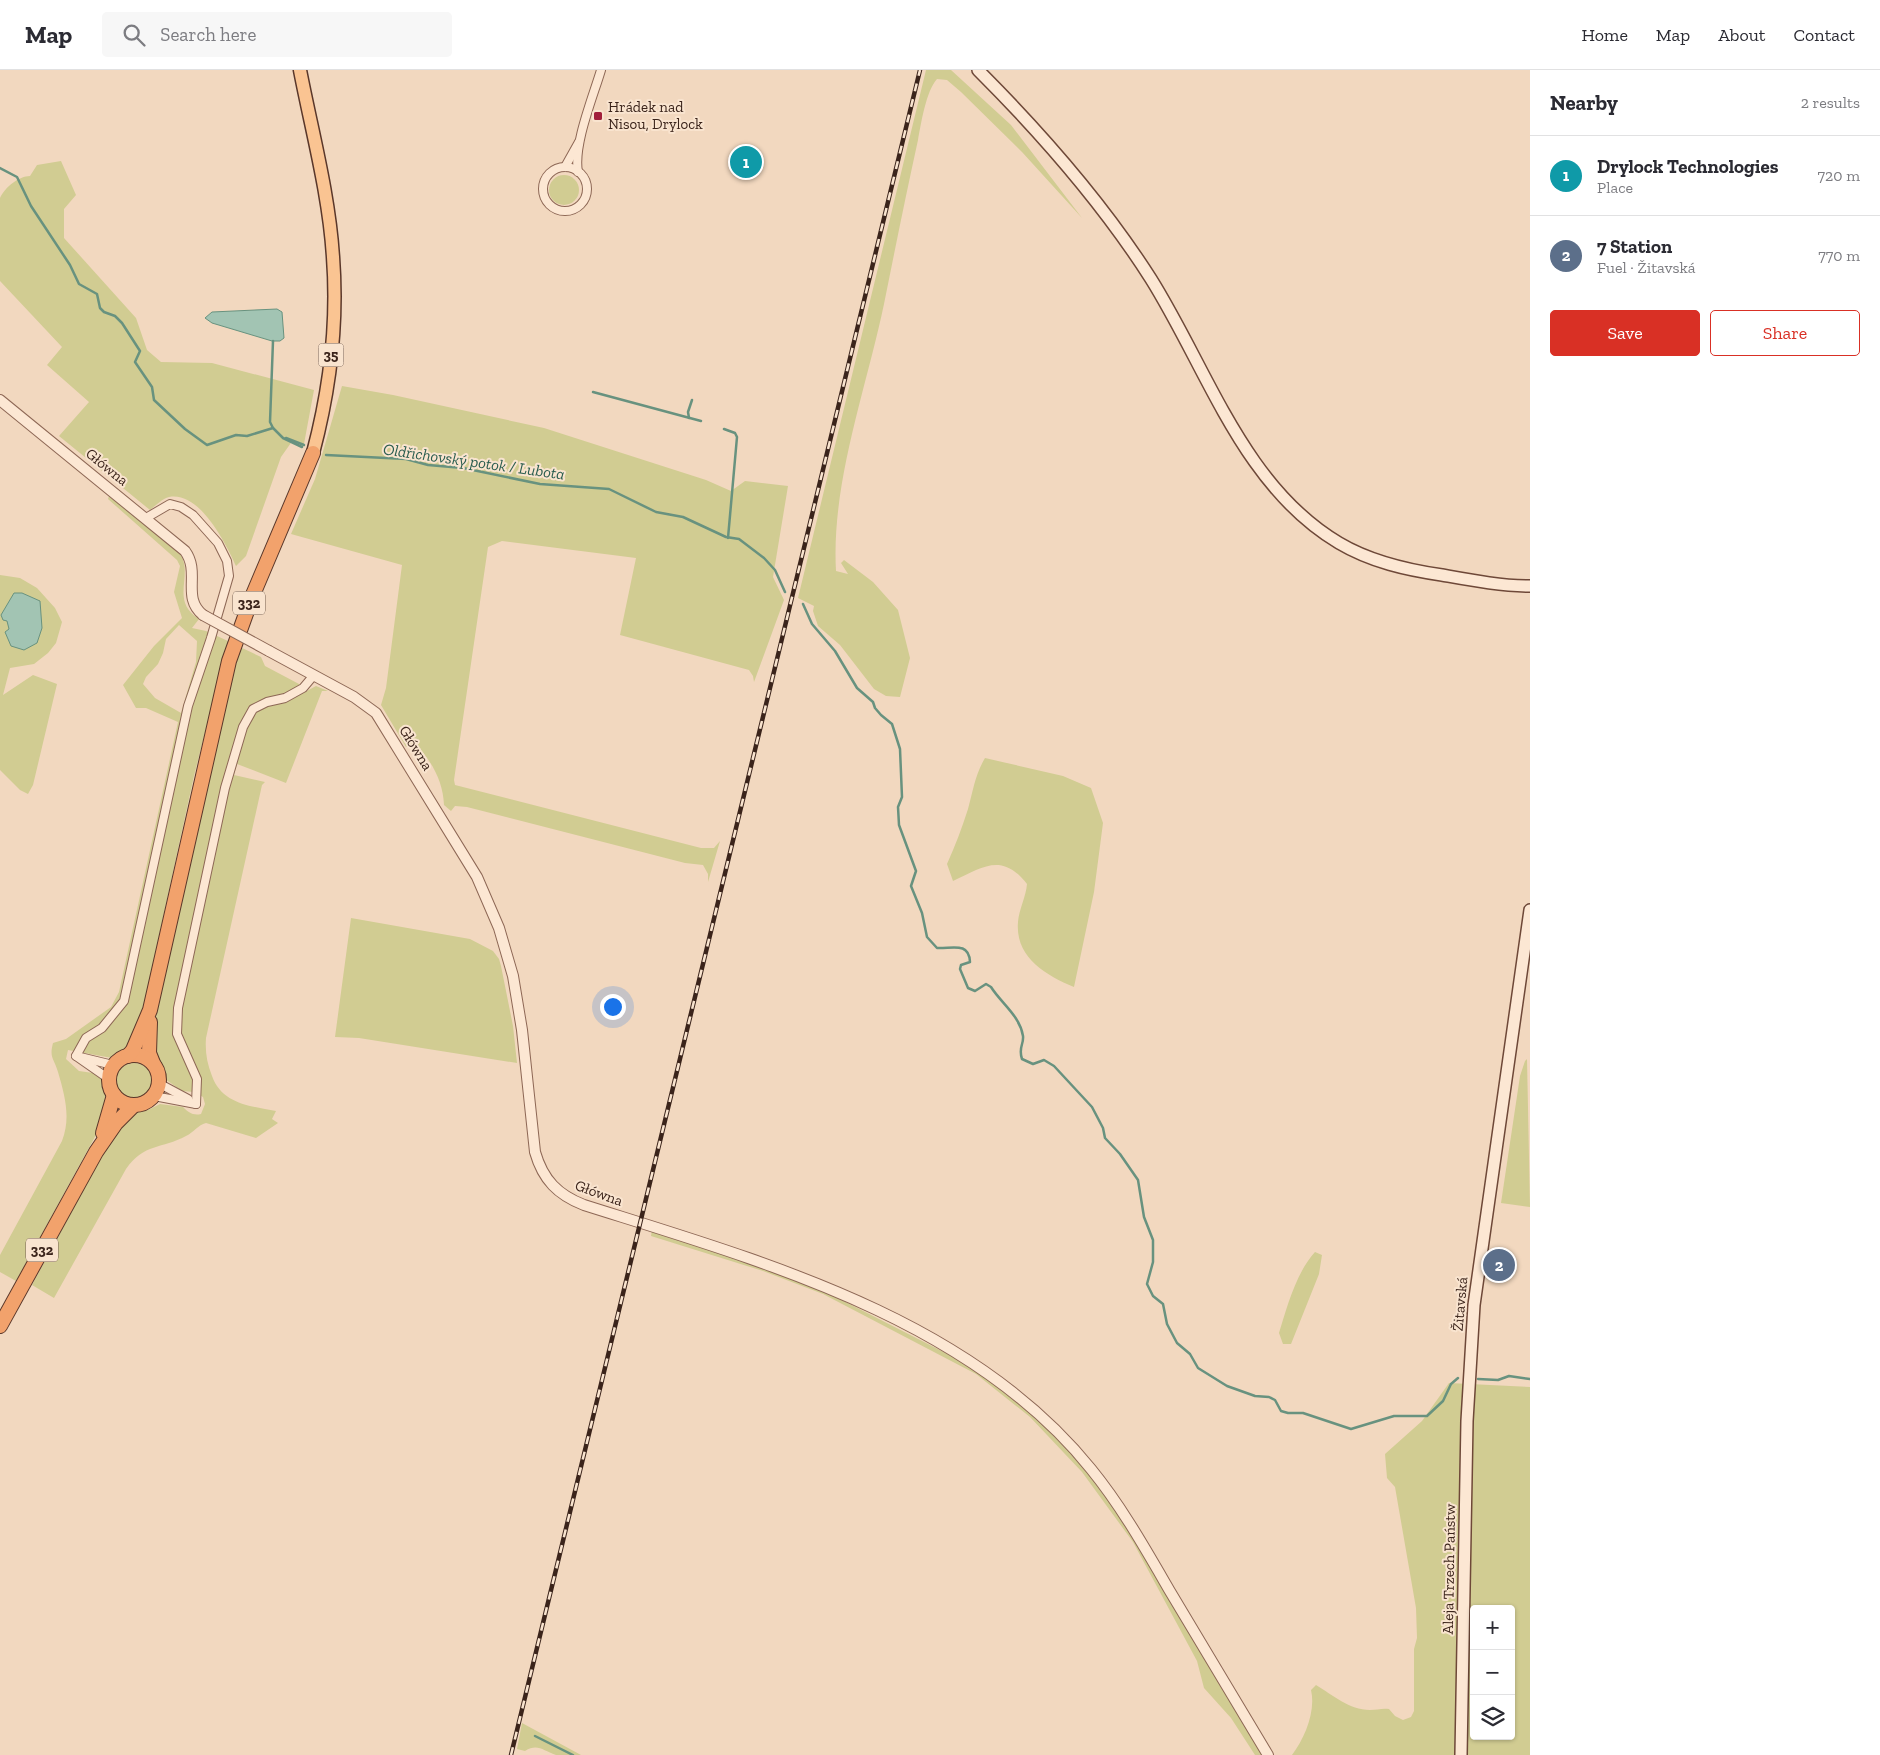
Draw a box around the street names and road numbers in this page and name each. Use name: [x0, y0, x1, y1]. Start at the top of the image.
road number: 35: [318, 344, 344, 366]
street label: Główna: [82, 444, 132, 490]
road number: 332: [233, 592, 265, 614]
street label: Główna: [395, 722, 437, 774]
street label: Główna: [573, 1176, 625, 1210]
road number: 332: [26, 1238, 58, 1262]
street label: Žitavská: [1449, 1276, 1471, 1332]
street label: Aleja Trzech Państw: [1439, 1503, 1459, 1635]

